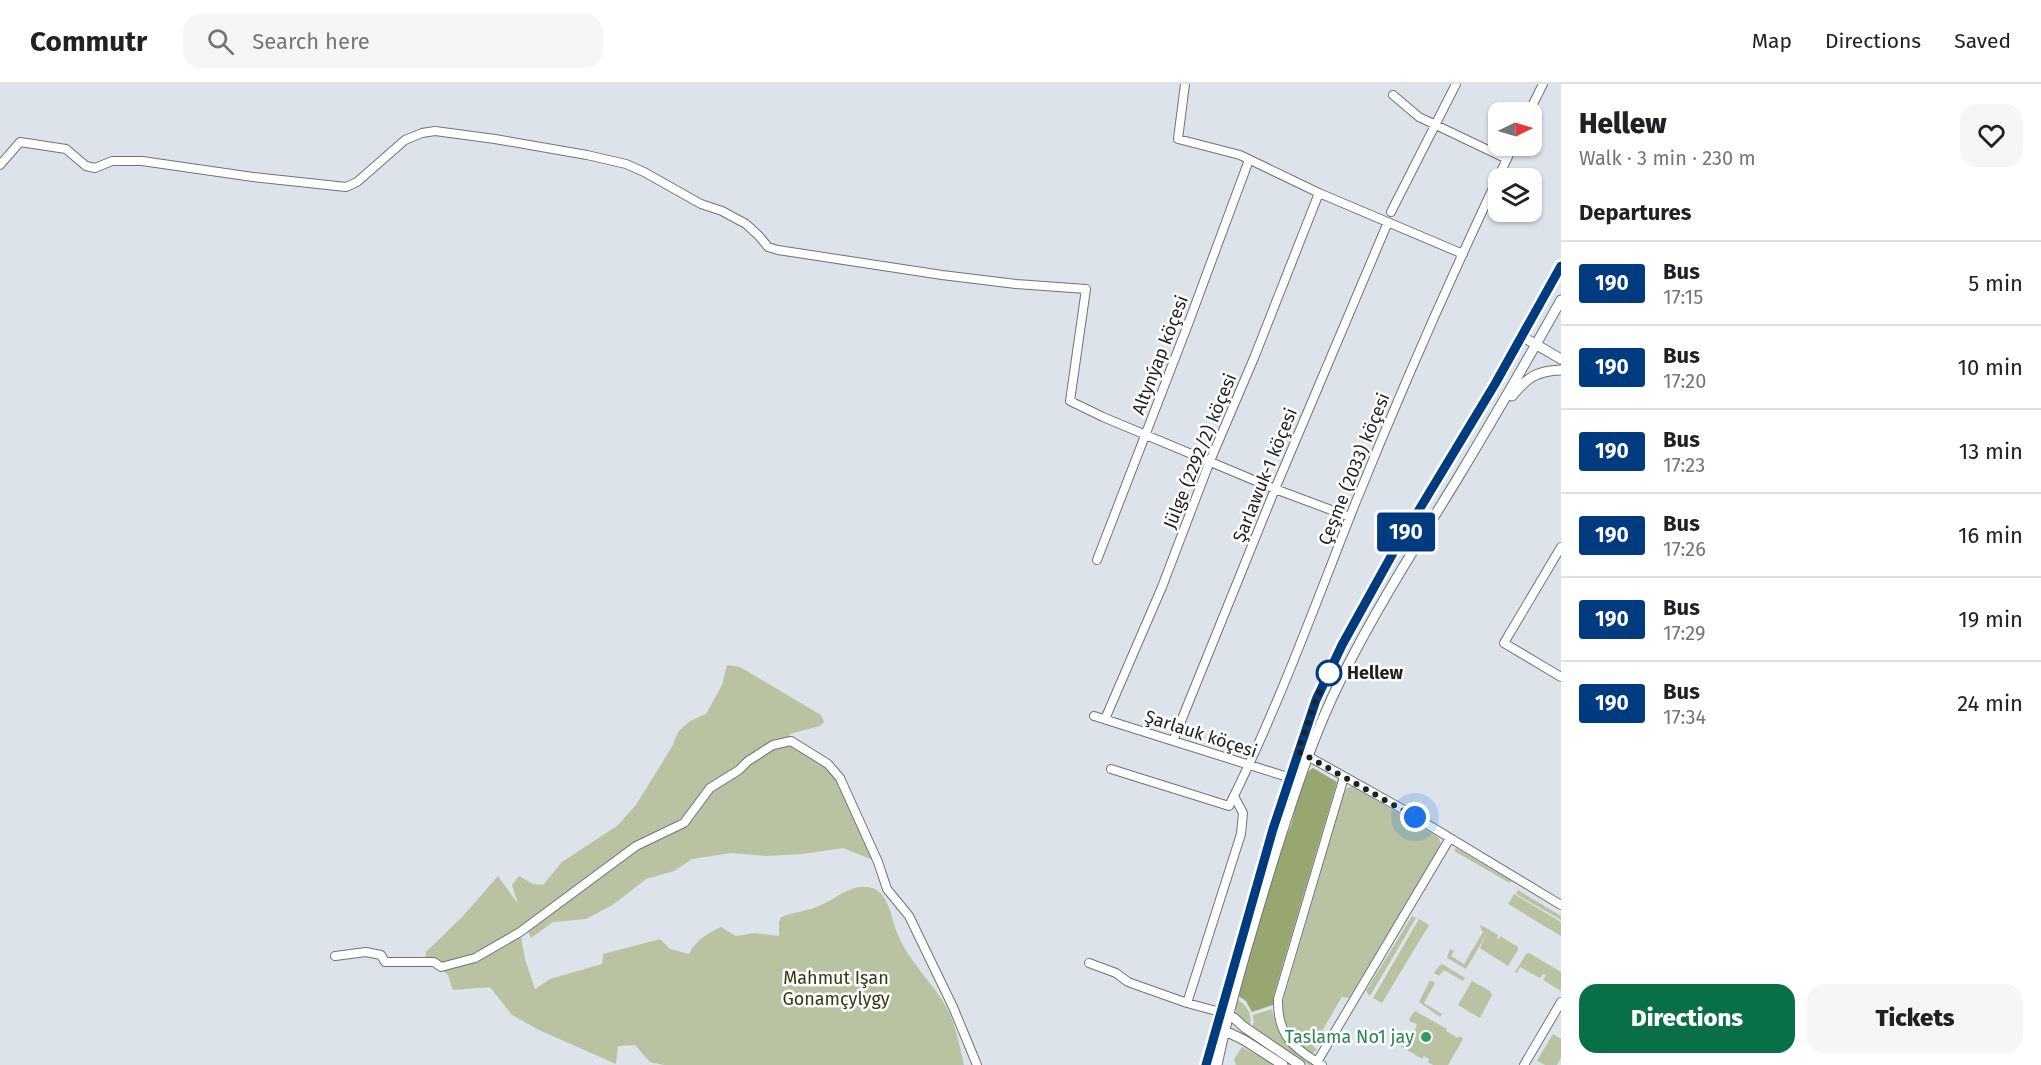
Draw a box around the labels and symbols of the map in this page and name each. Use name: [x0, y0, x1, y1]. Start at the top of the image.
north arrow: [1488, 102, 1542, 156]
street label: Altynýap köçesi: [1127, 292, 1193, 418]
street label: Jülge (2292/2) köçesi: [1159, 370, 1241, 532]
street label: Çeşme (2033) köçesi: [1313, 390, 1395, 548]
street label: Şarlawuk-1 köçesi: [1228, 405, 1302, 545]
line badge: 190: [1372, 512, 1440, 552]
marker: Hellew: [1316, 660, 1342, 686]
place label: Hellew: [1347, 662, 1403, 684]
street label: Şarlauk köçesi: [1142, 705, 1260, 763]
your location: [1400, 802, 1430, 832]
park label: Mahmut Işan Gonamçylygy: [782, 967, 890, 1010]
place label: Taslama No1 jay: [1285, 1026, 1414, 1048]
marker: Taslama No1 jay: [1419, 1030, 1433, 1044]

